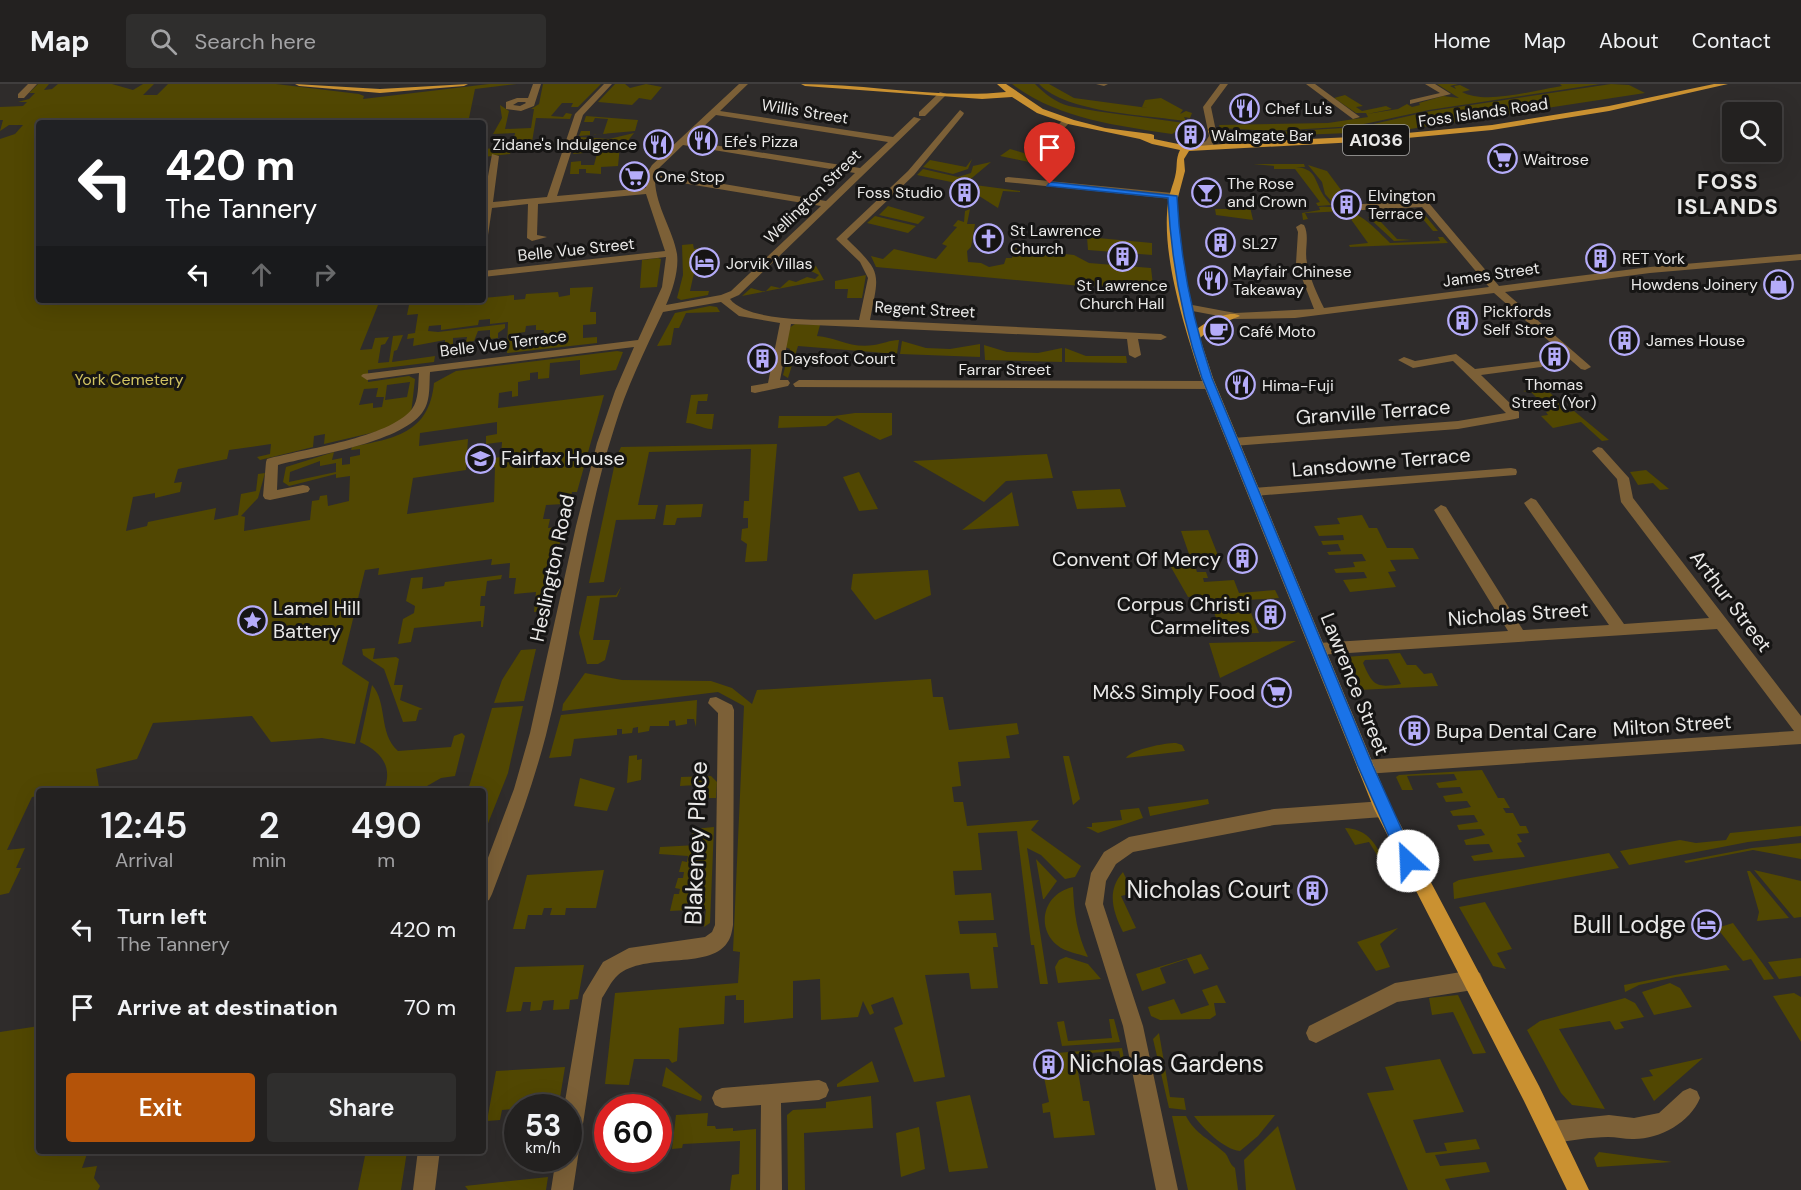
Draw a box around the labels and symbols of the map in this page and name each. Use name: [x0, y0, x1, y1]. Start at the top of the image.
restaurant icon: Chef Lu's: [1228, 92, 1260, 124]
street label: Foss Islands Road: [1417, 93, 1549, 132]
street label: Willis Street: [760, 94, 850, 129]
place label: Chef Lu's: [1265, 98, 1333, 119]
building icon: Walmgate Bar: [1174, 119, 1206, 151]
pin: [1024, 122, 1075, 184]
restaurant icon: Efe's Pizza: [687, 125, 719, 157]
place label: Walmgate Bar: [1211, 125, 1313, 146]
road number: A1036: [1343, 125, 1409, 155]
restaurant icon: Zidane's Indulgence: [642, 128, 674, 160]
place label: Efe's Pizza: [724, 131, 798, 152]
place label: Zidane's Indulgence: [493, 134, 637, 155]
supermarket icon: Waitrose: [1486, 143, 1518, 175]
street label: Wellington Street: [759, 145, 865, 248]
place label: Waitrose: [1523, 149, 1589, 170]
supermarket icon: One Stop: [618, 160, 650, 192]
place label: One Stop: [655, 166, 725, 187]
district label: FOSS ISLANDS: [1677, 167, 1779, 221]
place label: The Rose and Crown: [1227, 173, 1307, 212]
building icon: Foss Studio: [948, 176, 980, 208]
bar icon: The Rose and Crown: [1190, 176, 1222, 208]
place label: Foss Studio: [857, 182, 943, 203]
place label: Elvington Terrace: [1368, 185, 1436, 224]
building icon: Elvington Terrace: [1331, 188, 1363, 220]
place label: St Lawrence Church: [1010, 220, 1101, 259]
church icon: St Lawrence Church: [973, 223, 1005, 255]
building icon: SL27: [1205, 227, 1237, 259]
street label: Belle Vue Street: [516, 233, 636, 266]
place label: SL27: [1242, 233, 1277, 254]
building icon: St Lawrence Church Hall: [1106, 241, 1138, 273]
building icon: RET York: [1585, 242, 1617, 274]
hotel icon: Jorvik Villas: [689, 247, 721, 279]
place label: RET York: [1622, 248, 1685, 269]
place label: Jorvik Villas: [726, 253, 812, 274]
street label: James Street: [1441, 257, 1541, 292]
place label: Mayfair Chinese Takeaway: [1233, 261, 1352, 300]
restaurant icon: Mayfair Chinese Takeaway: [1196, 264, 1228, 296]
shop icon: Howdens Joinery: [1763, 268, 1795, 300]
place label: Howdens Joinery: [1631, 274, 1758, 295]
place label: St Lawrence Church Hall: [1076, 275, 1168, 314]
street label: Regent Street: [874, 296, 976, 323]
place label: Pickfords Self Store: [1483, 301, 1554, 340]
building icon: Pickfords Self Store: [1446, 304, 1478, 336]
cafe icon: Café Moto: [1202, 315, 1234, 347]
place label: Café Moto: [1239, 321, 1316, 342]
building icon: James House: [1609, 324, 1641, 356]
street label: Belle Vue Terrace: [438, 325, 568, 362]
place label: James House: [1646, 330, 1745, 351]
building icon: Thomas Street (Yor): [1538, 340, 1570, 372]
building icon: Daysfoot Court: [746, 342, 778, 374]
place label: Daysfoot Court: [783, 348, 896, 369]
street label: Farrar Street: [959, 359, 1051, 380]
park label: York Cemetery: [74, 369, 184, 390]
restaurant icon: Hima-Fuji: [1225, 369, 1257, 401]
place label: Thomas Street (Yor): [1512, 374, 1596, 413]
place label: Hima-Fuji: [1262, 375, 1334, 396]
street label: Granville Terrace: [1295, 394, 1451, 430]
street label: Lansdowne Terrace: [1290, 441, 1472, 483]
school or university icon: Fairfax House: [464, 442, 496, 474]
place label: Fairfax House: [501, 445, 625, 471]
street label: Heslington Road: [524, 492, 580, 644]
building icon: Convent Of Mercy: [1226, 543, 1258, 575]
street label: Arthur Street: [1684, 545, 1778, 657]
place label: Convent Of Mercy: [1052, 546, 1221, 572]
place label: Corpus Christi Carmelites: [1117, 591, 1250, 640]
place label: Lamel Hill Battery: [273, 595, 361, 644]
street label: Nicholas Street: [1447, 596, 1589, 632]
building icon: Corpus Christi Carmelites: [1255, 599, 1287, 631]
place icon: Lamel Hill Battery: [236, 604, 268, 636]
street label: Lawrence Street: [1315, 609, 1395, 759]
supermarket icon: M&S Simply Food: [1260, 676, 1292, 708]
place label: M&S Simply Food: [1092, 679, 1255, 705]
street label: Milton Street: [1612, 708, 1732, 742]
building icon: Bupa Dental Care: [1399, 715, 1431, 747]
place label: Bupa Dental Care: [1436, 718, 1597, 744]
street label: Blakeney Place: [677, 760, 714, 926]
position arrow: [1376, 829, 1440, 893]
place label: Nicholas Court: [1127, 874, 1291, 905]
building icon: Nicholas Court: [1296, 874, 1328, 906]
place label: Bull Lodge: [1573, 909, 1686, 940]
hotel icon: Bull Lodge: [1691, 909, 1723, 941]
building icon: Nicholas Gardens: [1032, 1048, 1064, 1080]
place label: Nicholas Gardens: [1069, 1048, 1264, 1079]
speed limit sign: 60: [594, 1094, 672, 1172]

